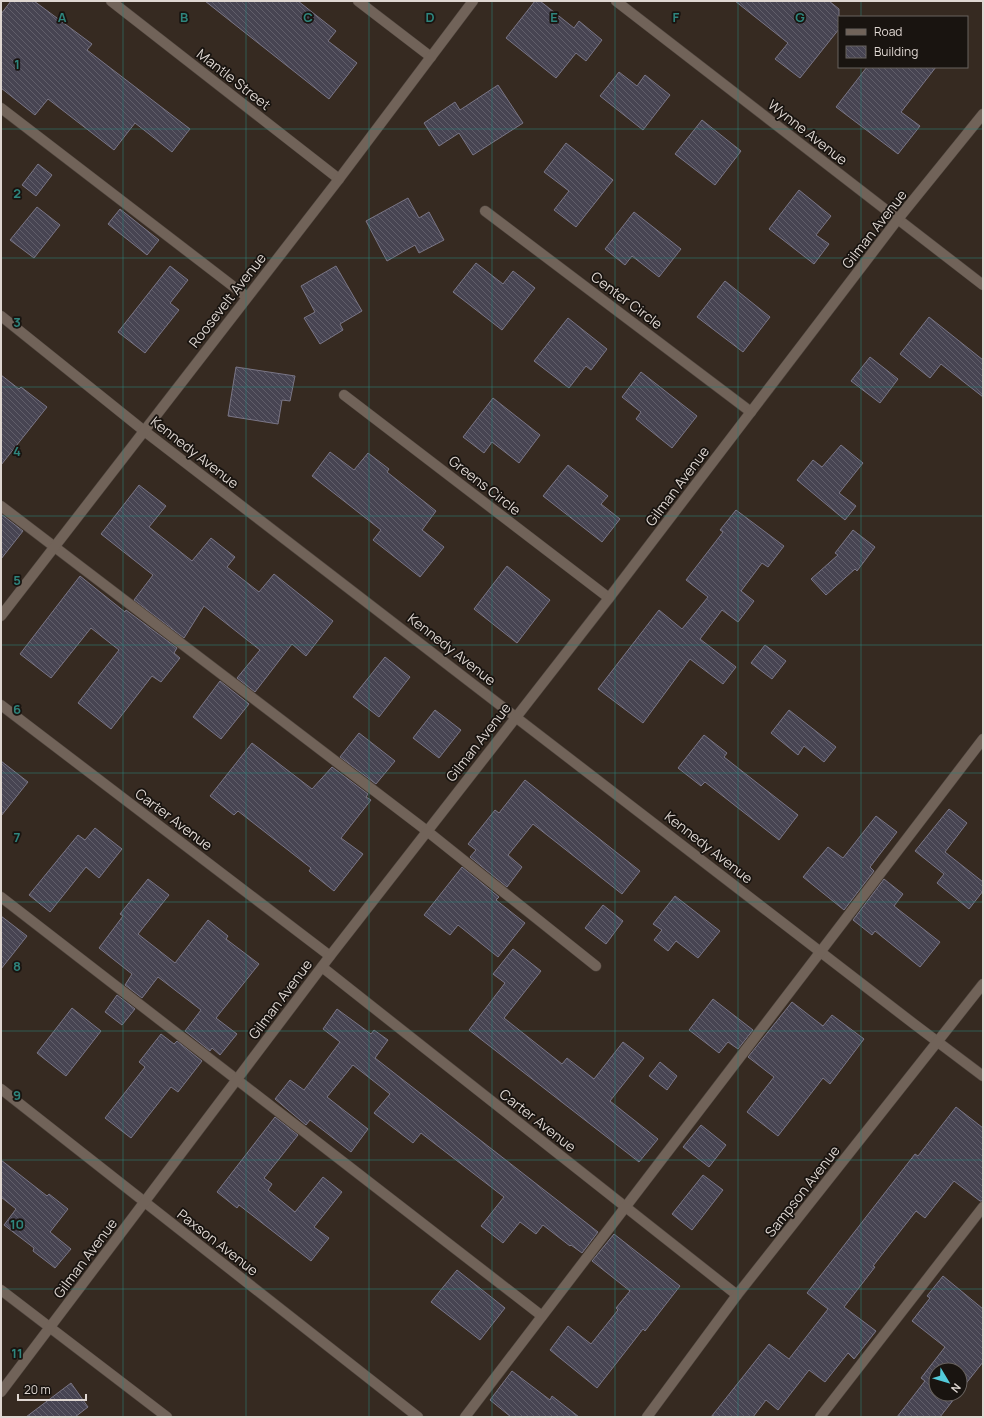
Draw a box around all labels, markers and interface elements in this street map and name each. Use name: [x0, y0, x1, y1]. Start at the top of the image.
text: A: [58, 8, 67, 26]
text: B: [180, 8, 188, 26]
text: C: [303, 8, 313, 26]
text: D: [425, 8, 435, 26]
text: E: [550, 8, 558, 26]
text: F: [673, 8, 680, 26]
text: G: [795, 8, 805, 26]
legend: [838, 16, 968, 68]
text: Road: [874, 23, 902, 40]
text: Building: [874, 43, 918, 60]
street label: Mantle Street: [193, 44, 275, 114]
text: 1: [14, 55, 20, 73]
street label: Wynne Avenue: [764, 95, 852, 169]
text: 2: [13, 184, 21, 202]
street label: Gilman Avenue: [837, 186, 911, 272]
street label: Roosevelt Avenue: [184, 249, 270, 351]
street label: Center Circle: [587, 267, 667, 333]
text: 3: [13, 313, 21, 331]
street label: Kennedy Avenue: [147, 412, 243, 492]
text: 4: [13, 442, 21, 460]
street label: Gilman Avenue: [641, 442, 713, 530]
street label: Greens Circle: [445, 451, 525, 519]
text: 5: [13, 571, 21, 589]
street label: Kennedy Avenue: [404, 609, 500, 689]
street label: Gilman Avenue: [441, 699, 515, 785]
text: 6: [13, 700, 21, 718]
street label: Carter Avenue: [131, 784, 217, 854]
street label: Kennedy Avenue: [661, 807, 757, 887]
text: 7: [14, 828, 21, 846]
street label: Gilman Avenue: [244, 955, 316, 1043]
text: 8: [13, 957, 21, 975]
street label: Carter Avenue: [496, 1084, 580, 1156]
text: 9: [13, 1086, 21, 1104]
street label: Sampson Avenue: [760, 1141, 844, 1241]
street label: Paxson Avenue: [174, 1204, 262, 1280]
street label: Gilman Avenue: [49, 1214, 121, 1302]
text: 10: [10, 1215, 24, 1233]
text: 11: [11, 1344, 23, 1362]
north arrow: [928, 1362, 968, 1402]
scale bar: [18, 1376, 86, 1402]
text: 20 m: [24, 1381, 51, 1398]
text: N: [948, 1381, 965, 1396]

